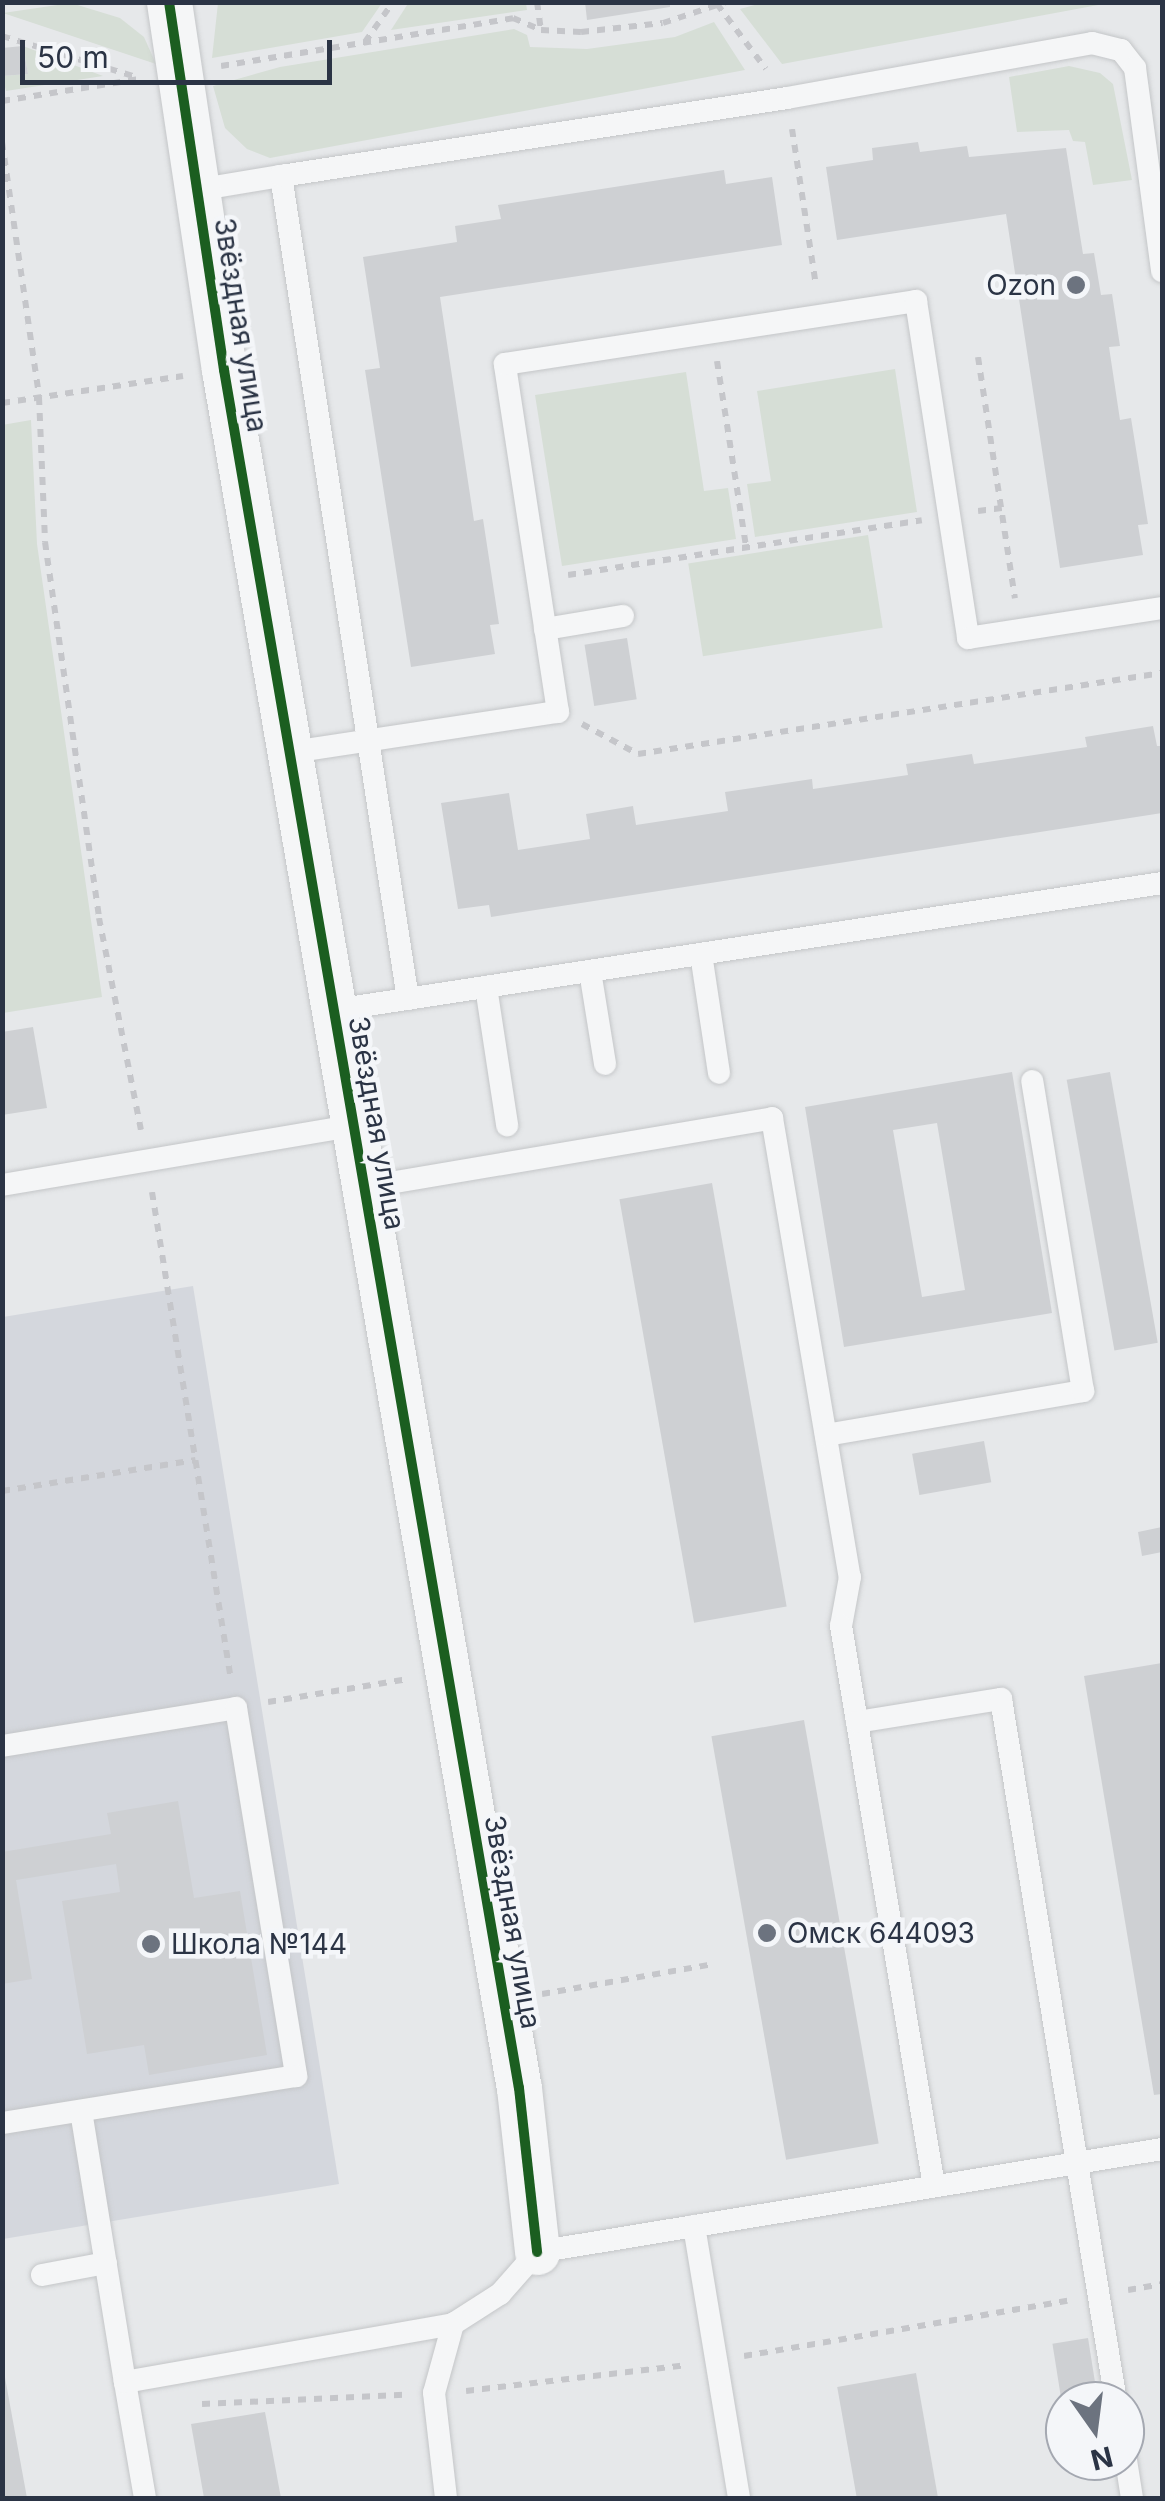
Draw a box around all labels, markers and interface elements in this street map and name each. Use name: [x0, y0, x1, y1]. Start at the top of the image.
scale bar: [25, 20, 338, 82]
text: 50 m: [37, 39, 109, 75]
street label: Звёздная улица: [208, 216, 274, 434]
place label: Ozon: [986, 268, 1056, 302]
marker: Ozon: [1065, 274, 1087, 296]
street label: Звёздная улица: [342, 1014, 412, 1232]
street label: Звёздная улица: [478, 1813, 548, 2031]
place label: Омск 644093: [787, 1916, 975, 1950]
marker: Омск 644093: [756, 1922, 778, 1944]
place label: Школа №144: [171, 1927, 347, 1961]
marker: Школа №144: [140, 1933, 162, 1955]
north arrow: [1045, 2381, 1145, 2481]
text: N: [1087, 2439, 1116, 2477]

